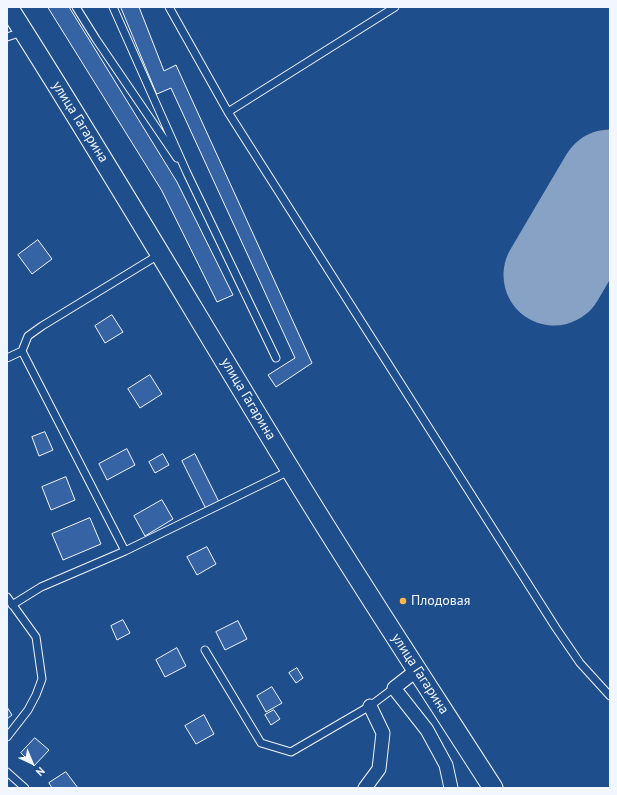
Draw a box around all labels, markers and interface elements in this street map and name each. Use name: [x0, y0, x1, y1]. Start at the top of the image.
street label: улица Гагарина: [48, 78, 112, 166]
street label: улица Гагарина: [217, 355, 279, 443]
place label: Плодовая: [411, 593, 470, 609]
marker: Плодовая: [398, 596, 408, 606]
street label: улица Гагарина: [388, 631, 452, 717]
north arrow: [12, 743, 52, 783]
text: N: [33, 764, 48, 779]

